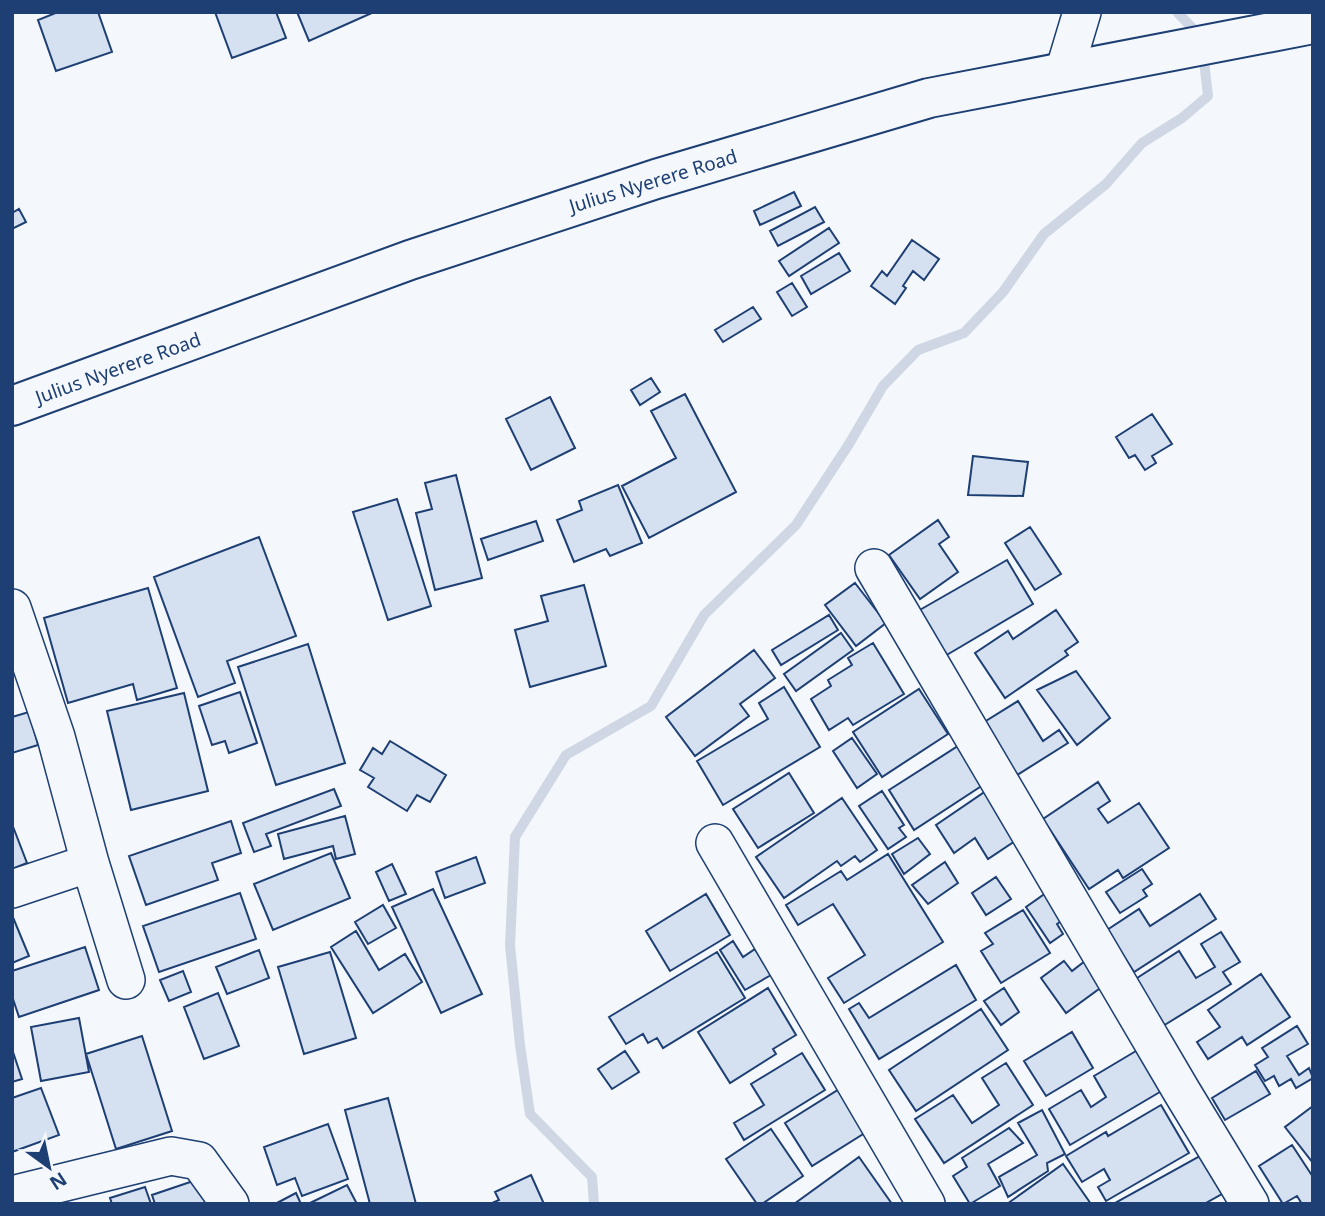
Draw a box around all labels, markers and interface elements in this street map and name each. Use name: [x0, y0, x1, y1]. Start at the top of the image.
street label: Julius Nyerere Road: [564, 143, 740, 220]
street label: Julius Nyerere Road: [30, 326, 204, 411]
north arrow: [14, 1132, 84, 1202]
text: N: [45, 1166, 72, 1196]

